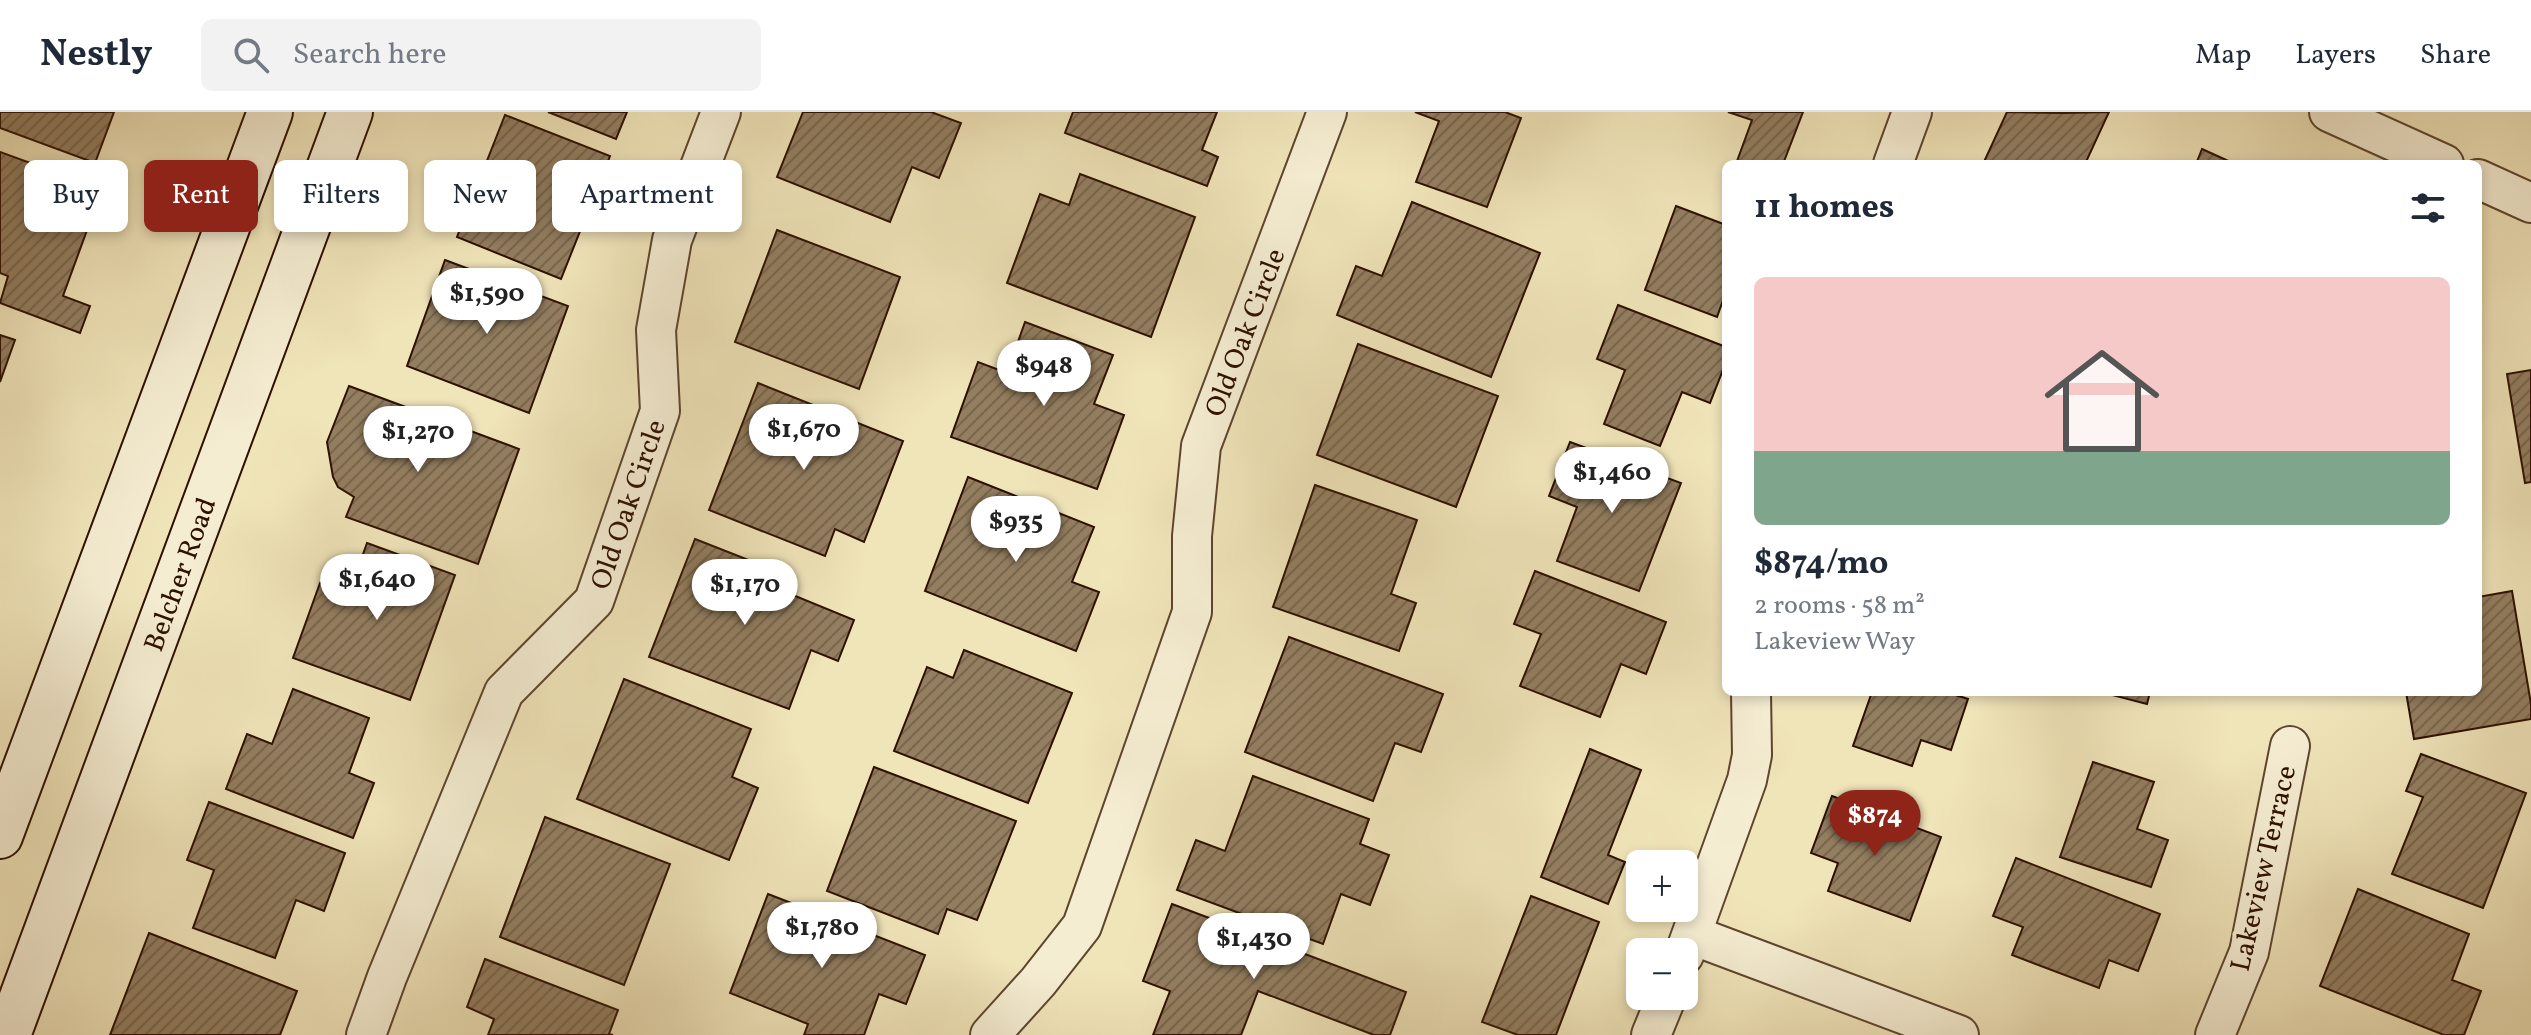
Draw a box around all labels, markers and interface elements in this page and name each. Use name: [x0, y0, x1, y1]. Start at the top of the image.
search box: [201, 19, 761, 91]
text: Nestly: [40, 29, 153, 82]
icon: search: [229, 33, 273, 77]
text: Search here: [293, 34, 446, 76]
text: Map: [2195, 36, 2251, 75]
text: Layers: [2295, 36, 2376, 75]
text: Share: [2420, 36, 2491, 75]
chip: Buy: [24, 160, 128, 232]
chip: Rent: [144, 160, 258, 232]
chip: Filters: [274, 160, 408, 232]
chip: New: [424, 160, 536, 232]
chip: Apartment: [552, 160, 742, 232]
text: 11 homes: [1754, 185, 1894, 232]
icon: filters: [2406, 186, 2450, 230]
street label: Old Oak Circle: [1196, 243, 1296, 423]
pin: $1,590: [422, 268, 552, 336]
text: $1,590: [449, 276, 525, 312]
icon: home: [2030, 329, 2174, 473]
pin: $948: [997, 340, 1091, 408]
text: $948: [1015, 348, 1073, 384]
pin: $1,670: [739, 404, 869, 472]
pin: $1,270: [353, 406, 483, 474]
text: $1,670: [767, 412, 841, 448]
text: $1,270: [381, 414, 455, 450]
street label: Old Oak Circle: [582, 415, 677, 595]
pin: $1,460: [1547, 447, 1677, 515]
text: $1,460: [1573, 455, 1651, 491]
street label: Belcher Road: [135, 492, 227, 657]
pin: $935: [969, 496, 1063, 564]
text: $935: [989, 504, 1043, 540]
text: $874/mo: [1754, 541, 1888, 588]
pin: $1,640: [312, 554, 442, 622]
pin: $1,170: [680, 559, 810, 627]
text: $1,640: [338, 562, 416, 598]
text: $1,170: [710, 567, 780, 603]
text: 2 rooms · 58 m²: [1754, 588, 1925, 624]
text: Lakeview Way: [1754, 624, 1915, 660]
street label: Lakeview Terrace: [2222, 762, 2307, 975]
pin: $874: [1828, 790, 1922, 858]
text: $874: [1848, 798, 1902, 834]
map controls: [1626, 850, 1698, 1010]
button: +: [1626, 850, 1698, 922]
pin: $1,780: [757, 902, 887, 970]
text: $1,780: [785, 910, 859, 946]
pin: $1,430: [1189, 913, 1319, 981]
text: $1,430: [1216, 921, 1292, 957]
button: −: [1626, 938, 1698, 1010]

